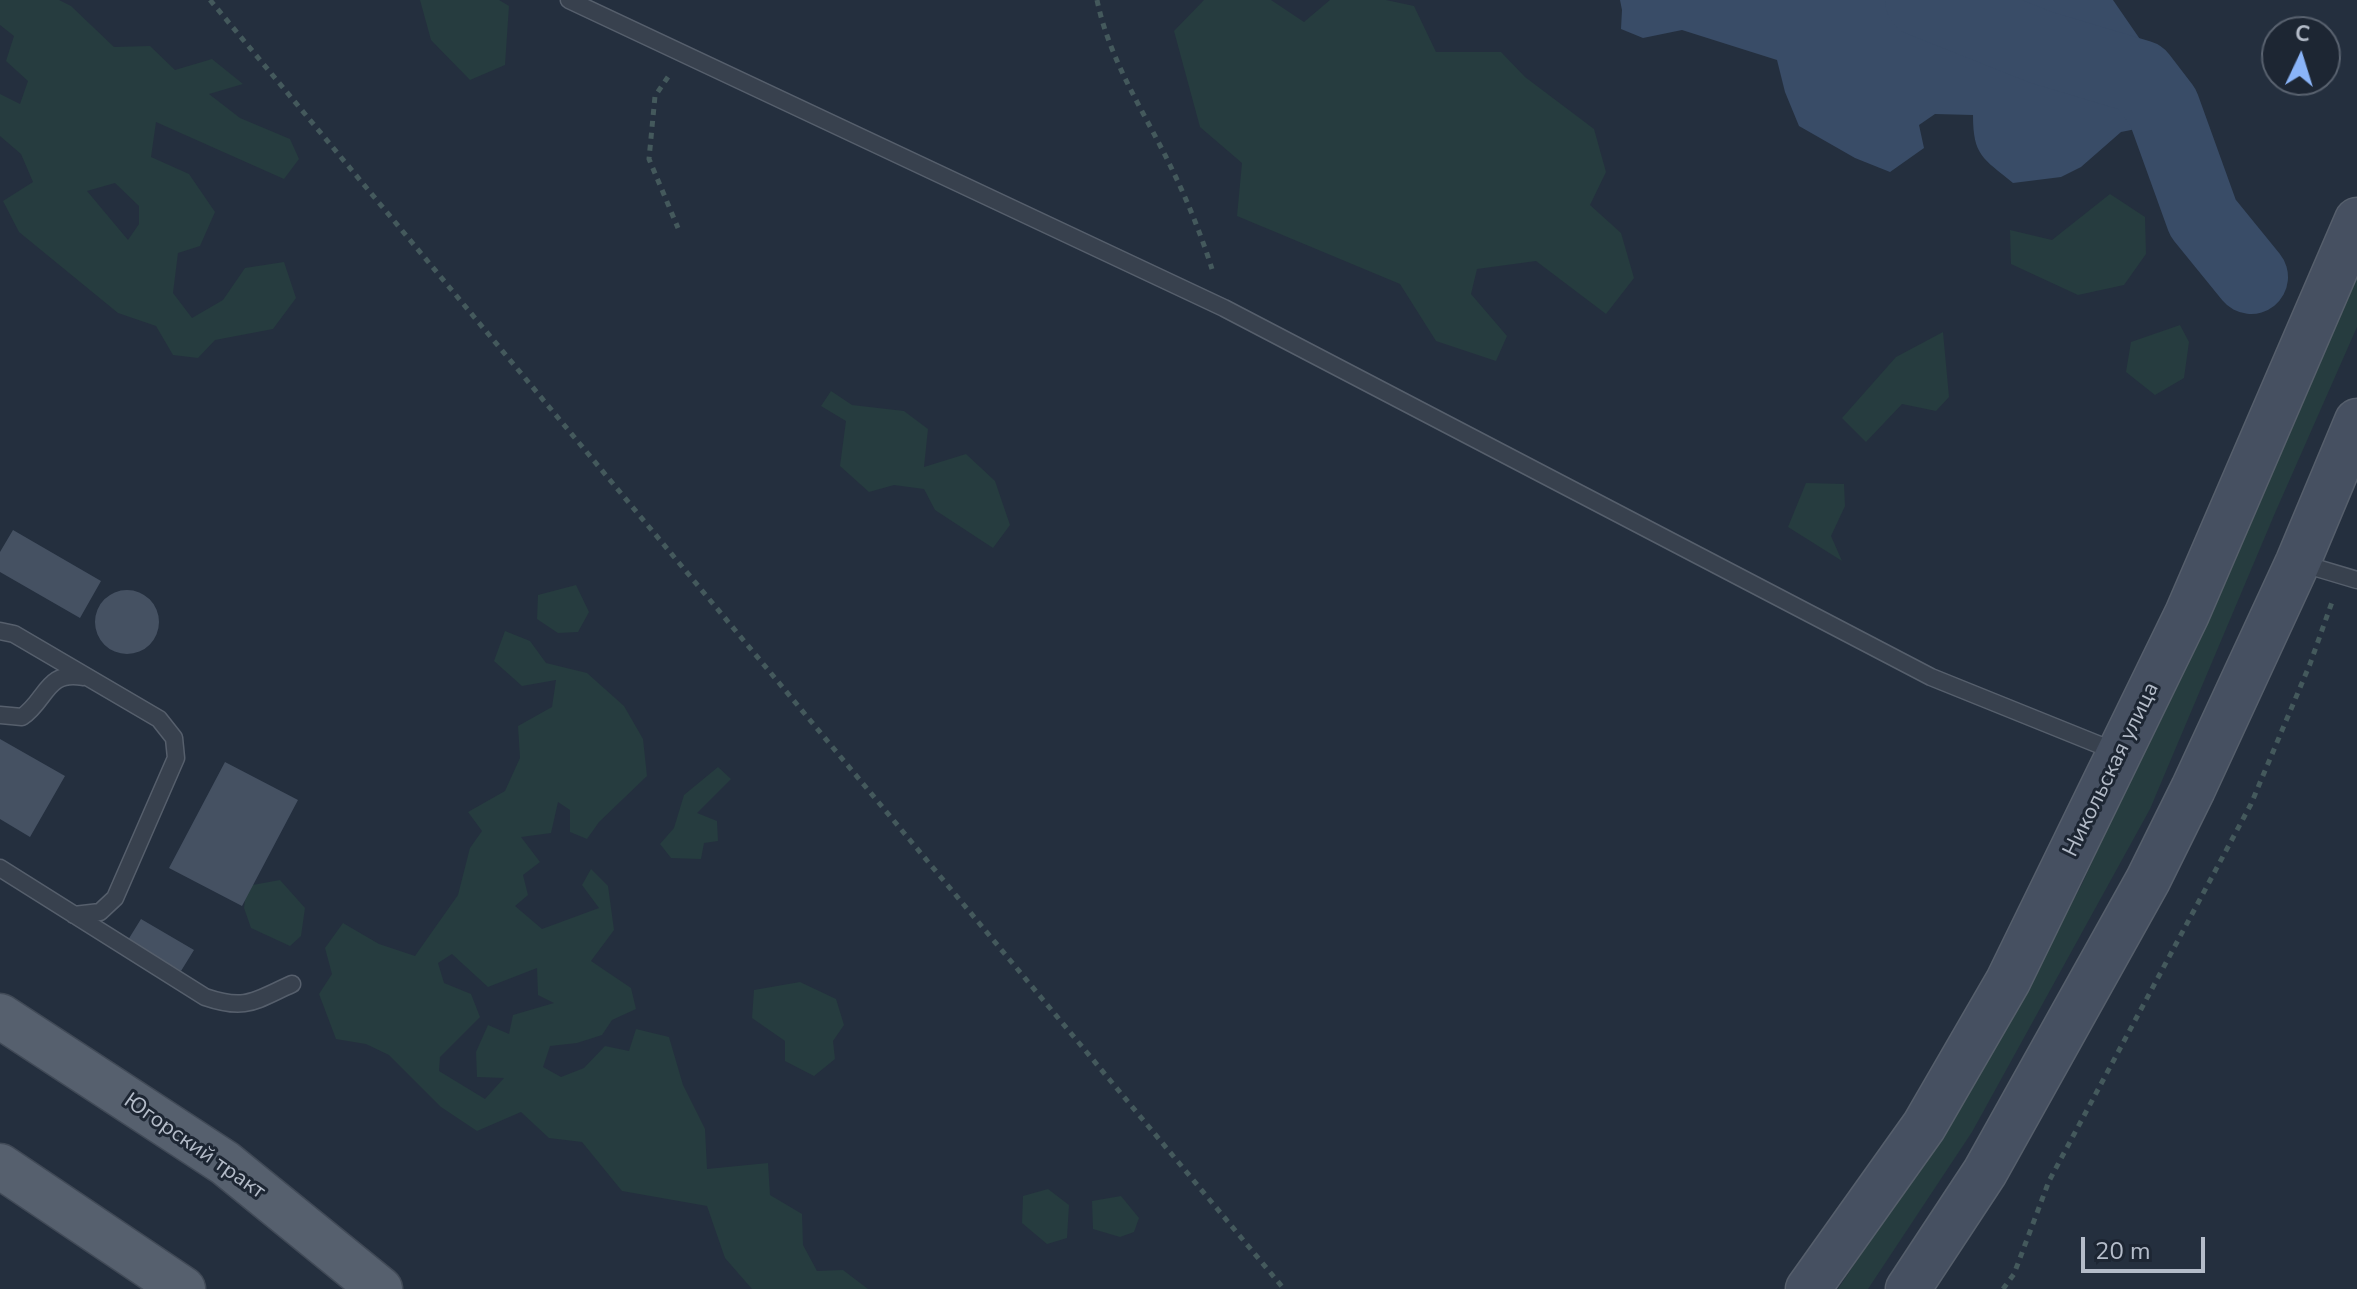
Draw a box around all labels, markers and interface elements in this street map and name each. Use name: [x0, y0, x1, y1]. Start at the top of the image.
north arrow: [2261, 16, 2341, 96]
text: С: [2294, 19, 2311, 50]
street label: Никольская улица: [2058, 679, 2166, 861]
street label: Югорский тракт: [118, 1088, 270, 1206]
scale bar: [2085, 1221, 2209, 1271]
text: 20 m: [2095, 1235, 2151, 1267]

